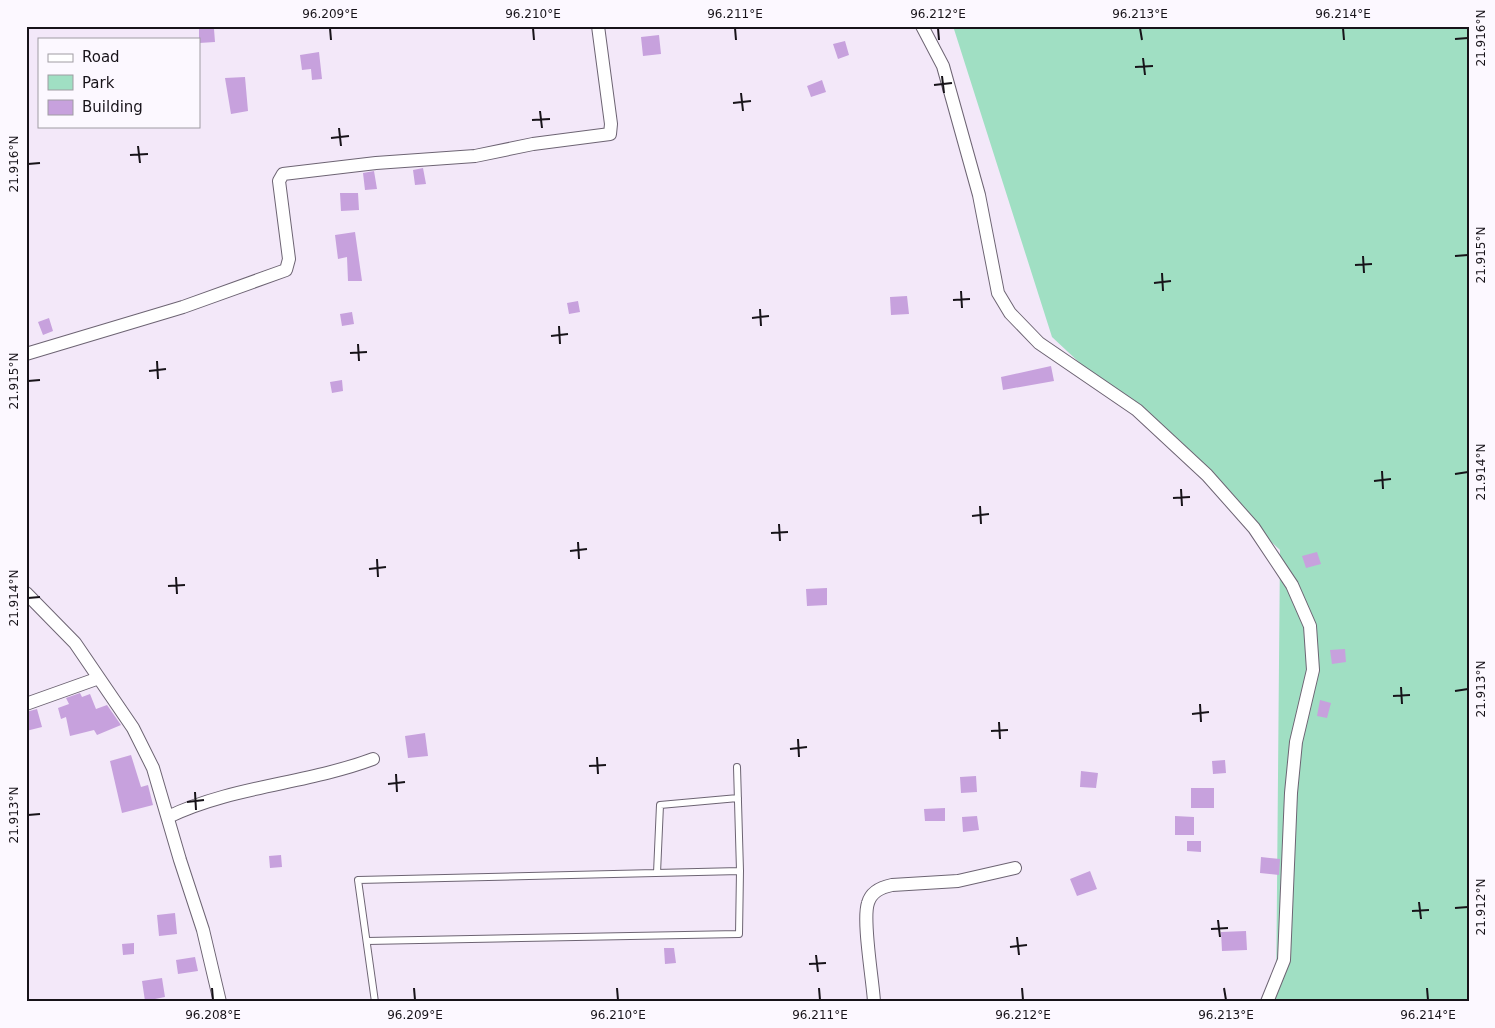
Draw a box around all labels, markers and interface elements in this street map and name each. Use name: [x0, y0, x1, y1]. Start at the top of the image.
text: 96.209°E: [302, 7, 358, 21]
text: 96.210°E: [505, 7, 561, 21]
text: 96.211°E: [707, 7, 763, 21]
text: 96.212°E: [910, 7, 966, 21]
text: 96.213°E: [1112, 7, 1168, 21]
text: 96.214°E: [1315, 7, 1371, 21]
text: 21.916°N: [1474, 10, 1488, 66]
legend: [38, 38, 200, 128]
text: Road: [82, 48, 120, 66]
text: Park: [82, 74, 115, 92]
text: Building: [82, 98, 143, 116]
text: 21.916°N: [7, 136, 21, 192]
text: 21.915°N: [1474, 227, 1488, 283]
text: 21.915°N: [7, 353, 21, 409]
text: 21.914°N: [1474, 444, 1488, 500]
text: 21.914°N: [7, 570, 21, 626]
text: 21.913°N: [1474, 661, 1488, 717]
text: 21.913°N: [7, 787, 21, 843]
text: 21.912°N: [1474, 879, 1488, 935]
text: 96.208°E: [185, 1008, 241, 1022]
text: 96.209°E: [387, 1008, 443, 1022]
text: 96.210°E: [590, 1008, 646, 1022]
text: 96.211°E: [792, 1008, 848, 1022]
text: 96.212°E: [995, 1008, 1051, 1022]
text: 96.213°E: [1198, 1008, 1254, 1022]
text: 96.214°E: [1400, 1008, 1456, 1022]

